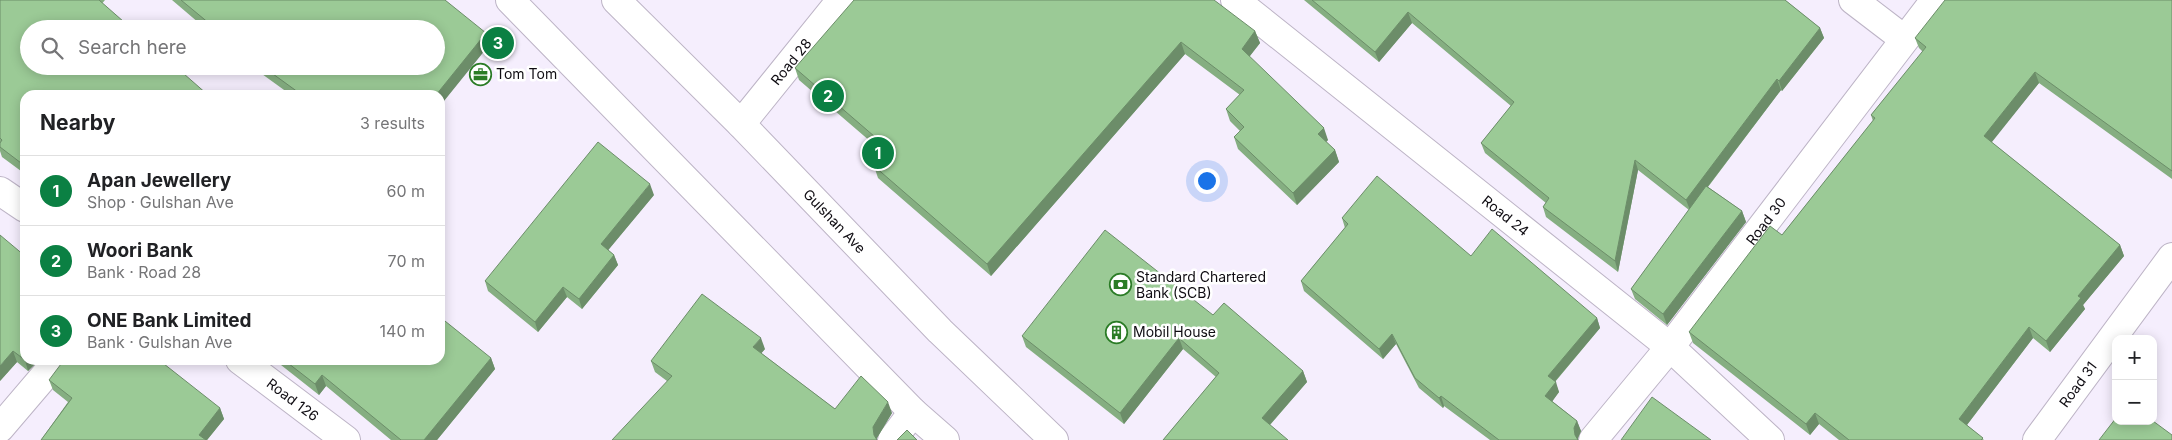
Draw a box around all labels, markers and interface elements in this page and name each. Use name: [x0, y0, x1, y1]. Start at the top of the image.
search box: [20, 20, 445, 75]
pin: 3: [482, 24, 514, 62]
icon: search: [38, 34, 66, 62]
street label: Road 28: [767, 35, 815, 88]
text: Search here: [78, 36, 187, 59]
office icon: Tom Tom: [468, 62, 492, 86]
place label: Tom Tom: [496, 65, 557, 82]
pin: 2: [812, 77, 844, 115]
text: Nearby: [40, 110, 115, 135]
text: 3 results: [360, 113, 425, 133]
pin: 1: [862, 134, 894, 172]
your location: [1194, 168, 1220, 194]
text: Apan Jewellery: [87, 169, 231, 192]
text: 1: [53, 181, 59, 201]
text: 60 m: [386, 181, 425, 201]
street label: Gulshan Ave: [800, 185, 870, 257]
text: Shop · Gulshan Ave: [87, 192, 234, 212]
street label: Road 24: [1479, 192, 1533, 239]
street label: Road 30: [1742, 194, 1789, 248]
text: Woori Bank: [87, 239, 193, 262]
text: 2: [51, 251, 61, 271]
text: 70 m: [388, 251, 425, 271]
text: Bank · Road 28: [87, 262, 201, 282]
place label: Standard Chartered Bank (SCB): [1136, 268, 1266, 301]
bank icon: Standard Chartered Bank (SCB): [1108, 273, 1132, 297]
text: ONE Bank Limited: [87, 309, 252, 332]
building icon: Mobil House: [1105, 320, 1129, 344]
text: 3: [51, 321, 61, 341]
text: 140 m: [380, 321, 425, 341]
place label: Mobil House: [1133, 323, 1216, 340]
text: Bank · Gulshan Ave: [87, 332, 232, 352]
map controls: [2112, 335, 2157, 425]
button: +: [2112, 335, 2157, 380]
street label: Road 31: [2055, 358, 2100, 410]
street label: Road 126: [264, 374, 322, 424]
button: −: [2112, 380, 2157, 425]

